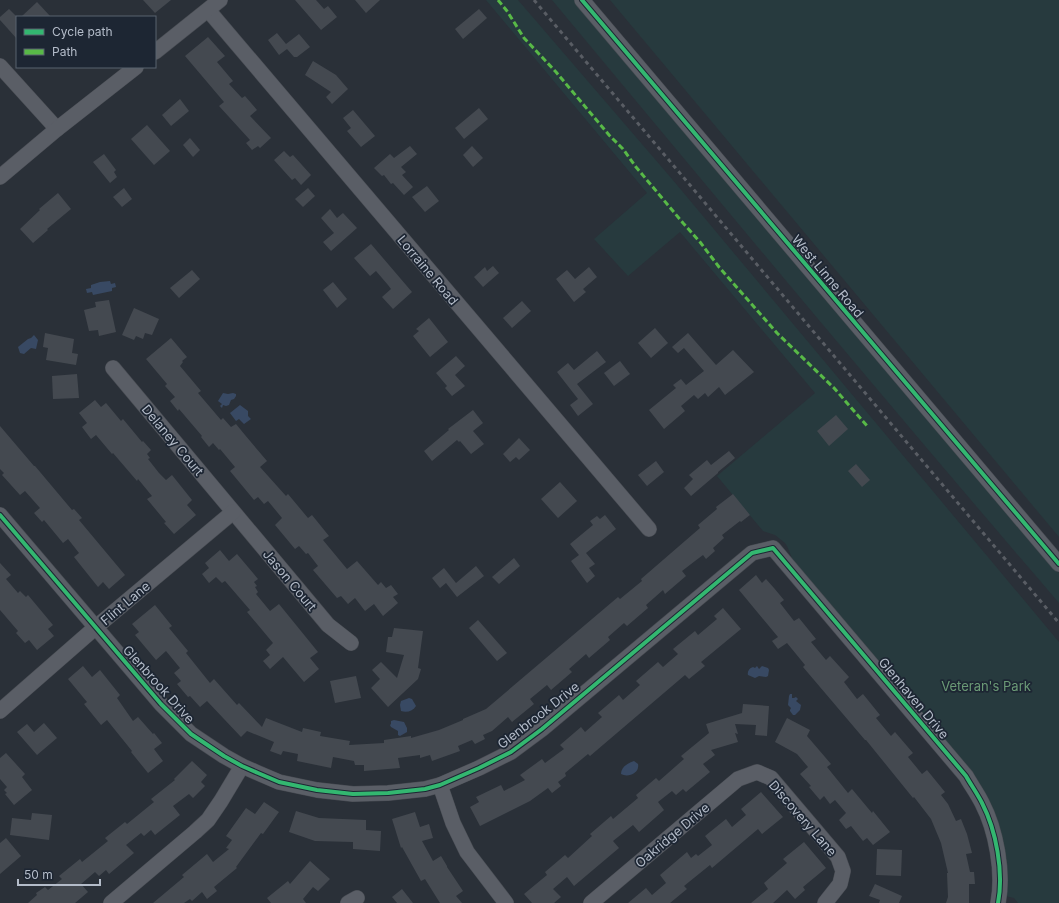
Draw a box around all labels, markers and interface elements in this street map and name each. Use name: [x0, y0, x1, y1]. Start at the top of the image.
legend: [16, 16, 156, 68]
text: Cycle path: [52, 24, 113, 39]
text: Path: [52, 44, 77, 59]
street label: West Linne Road: [789, 231, 867, 321]
street label: Lorraine Road: [394, 232, 462, 308]
street label: Delaney Court: [139, 401, 207, 479]
street label: Jason Court: [260, 546, 320, 614]
street label: Flint Lane: [97, 578, 153, 628]
street label: Glenbrook Drive: [120, 642, 198, 726]
street label: Glenhaven Drive: [875, 654, 953, 742]
street label: Glenbrook Drive: [494, 678, 582, 752]
park label: Veteran's Park: [941, 678, 1031, 694]
street label: Discovery Lane: [766, 777, 840, 859]
street label: Oakridge Drive: [632, 799, 712, 871]
scale bar: [18, 861, 100, 887]
text: 50 m: [24, 867, 53, 882]

